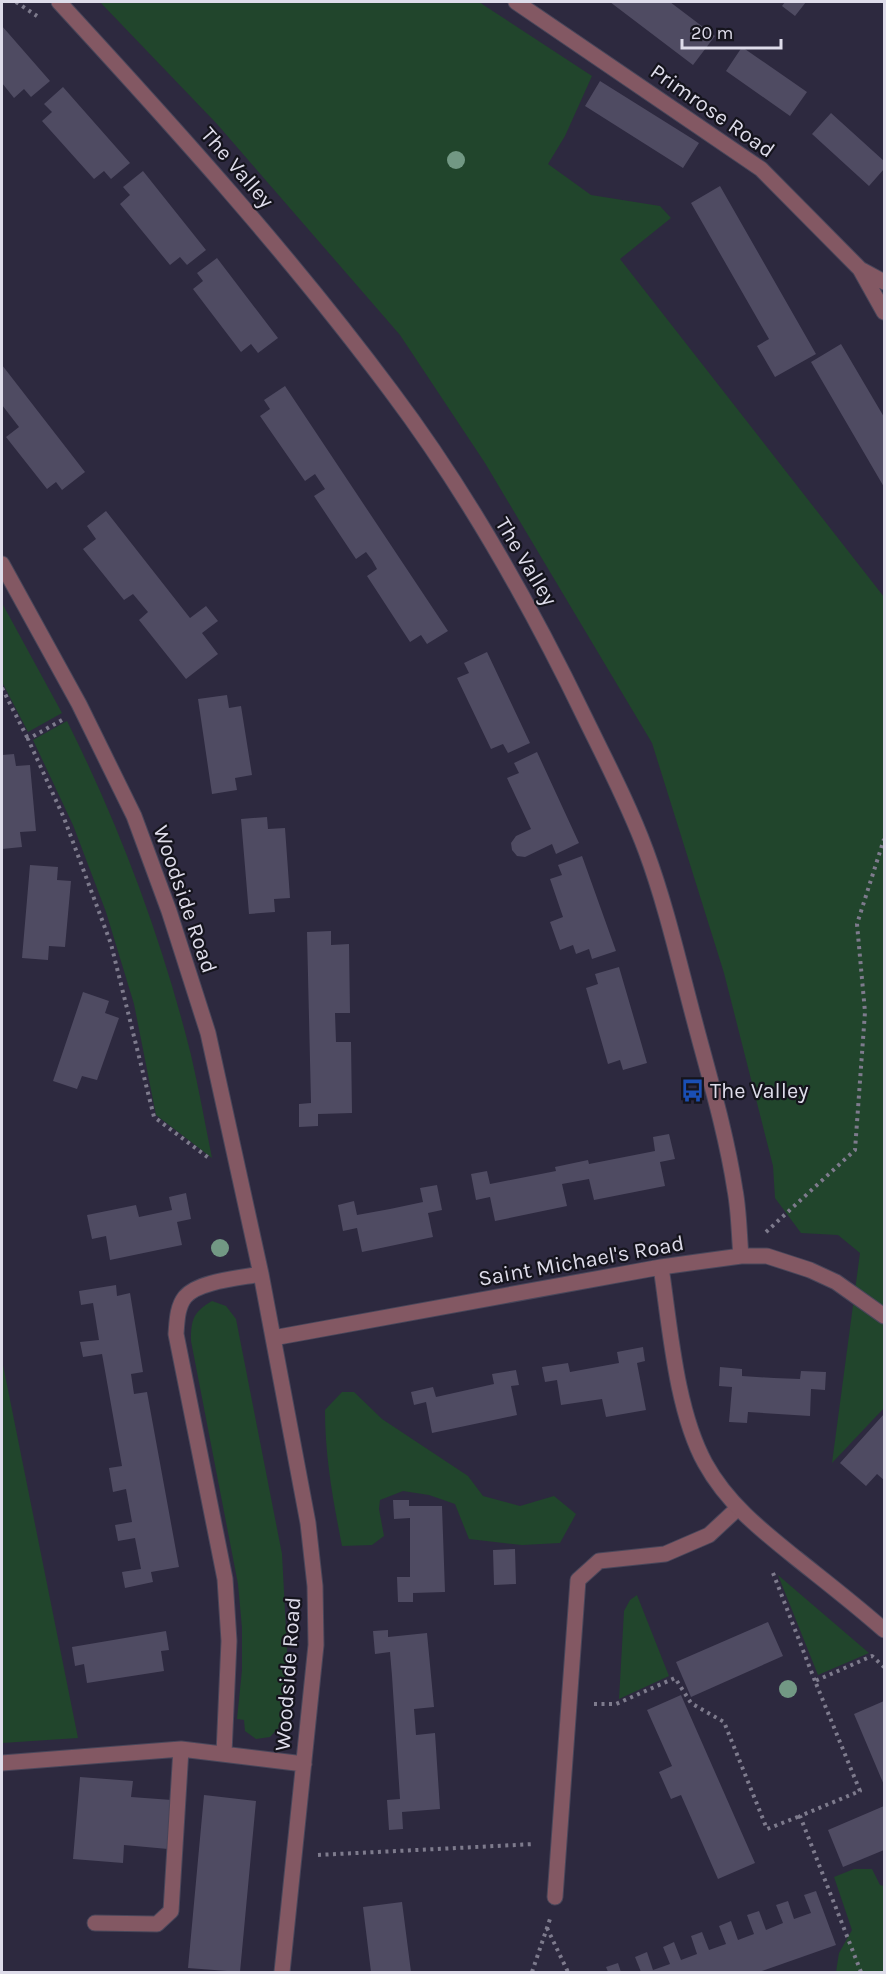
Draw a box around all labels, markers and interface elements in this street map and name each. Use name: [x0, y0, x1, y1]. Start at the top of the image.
scale bar: [682, 12, 781, 50]
text: 20 m: [691, 22, 733, 44]
street label: Primrose Road: [645, 58, 780, 163]
street label: The Valley: [195, 122, 279, 213]
street label: The Valley: [490, 513, 563, 610]
street label: Woodside Road: [148, 822, 222, 977]
bus stop icon: The Valley: [679, 1077, 705, 1103]
place label: The Valley: [710, 1078, 808, 1104]
street label: Saint Michael's Road: [476, 1230, 686, 1292]
street label: Woodside Road: [270, 1596, 306, 1752]

